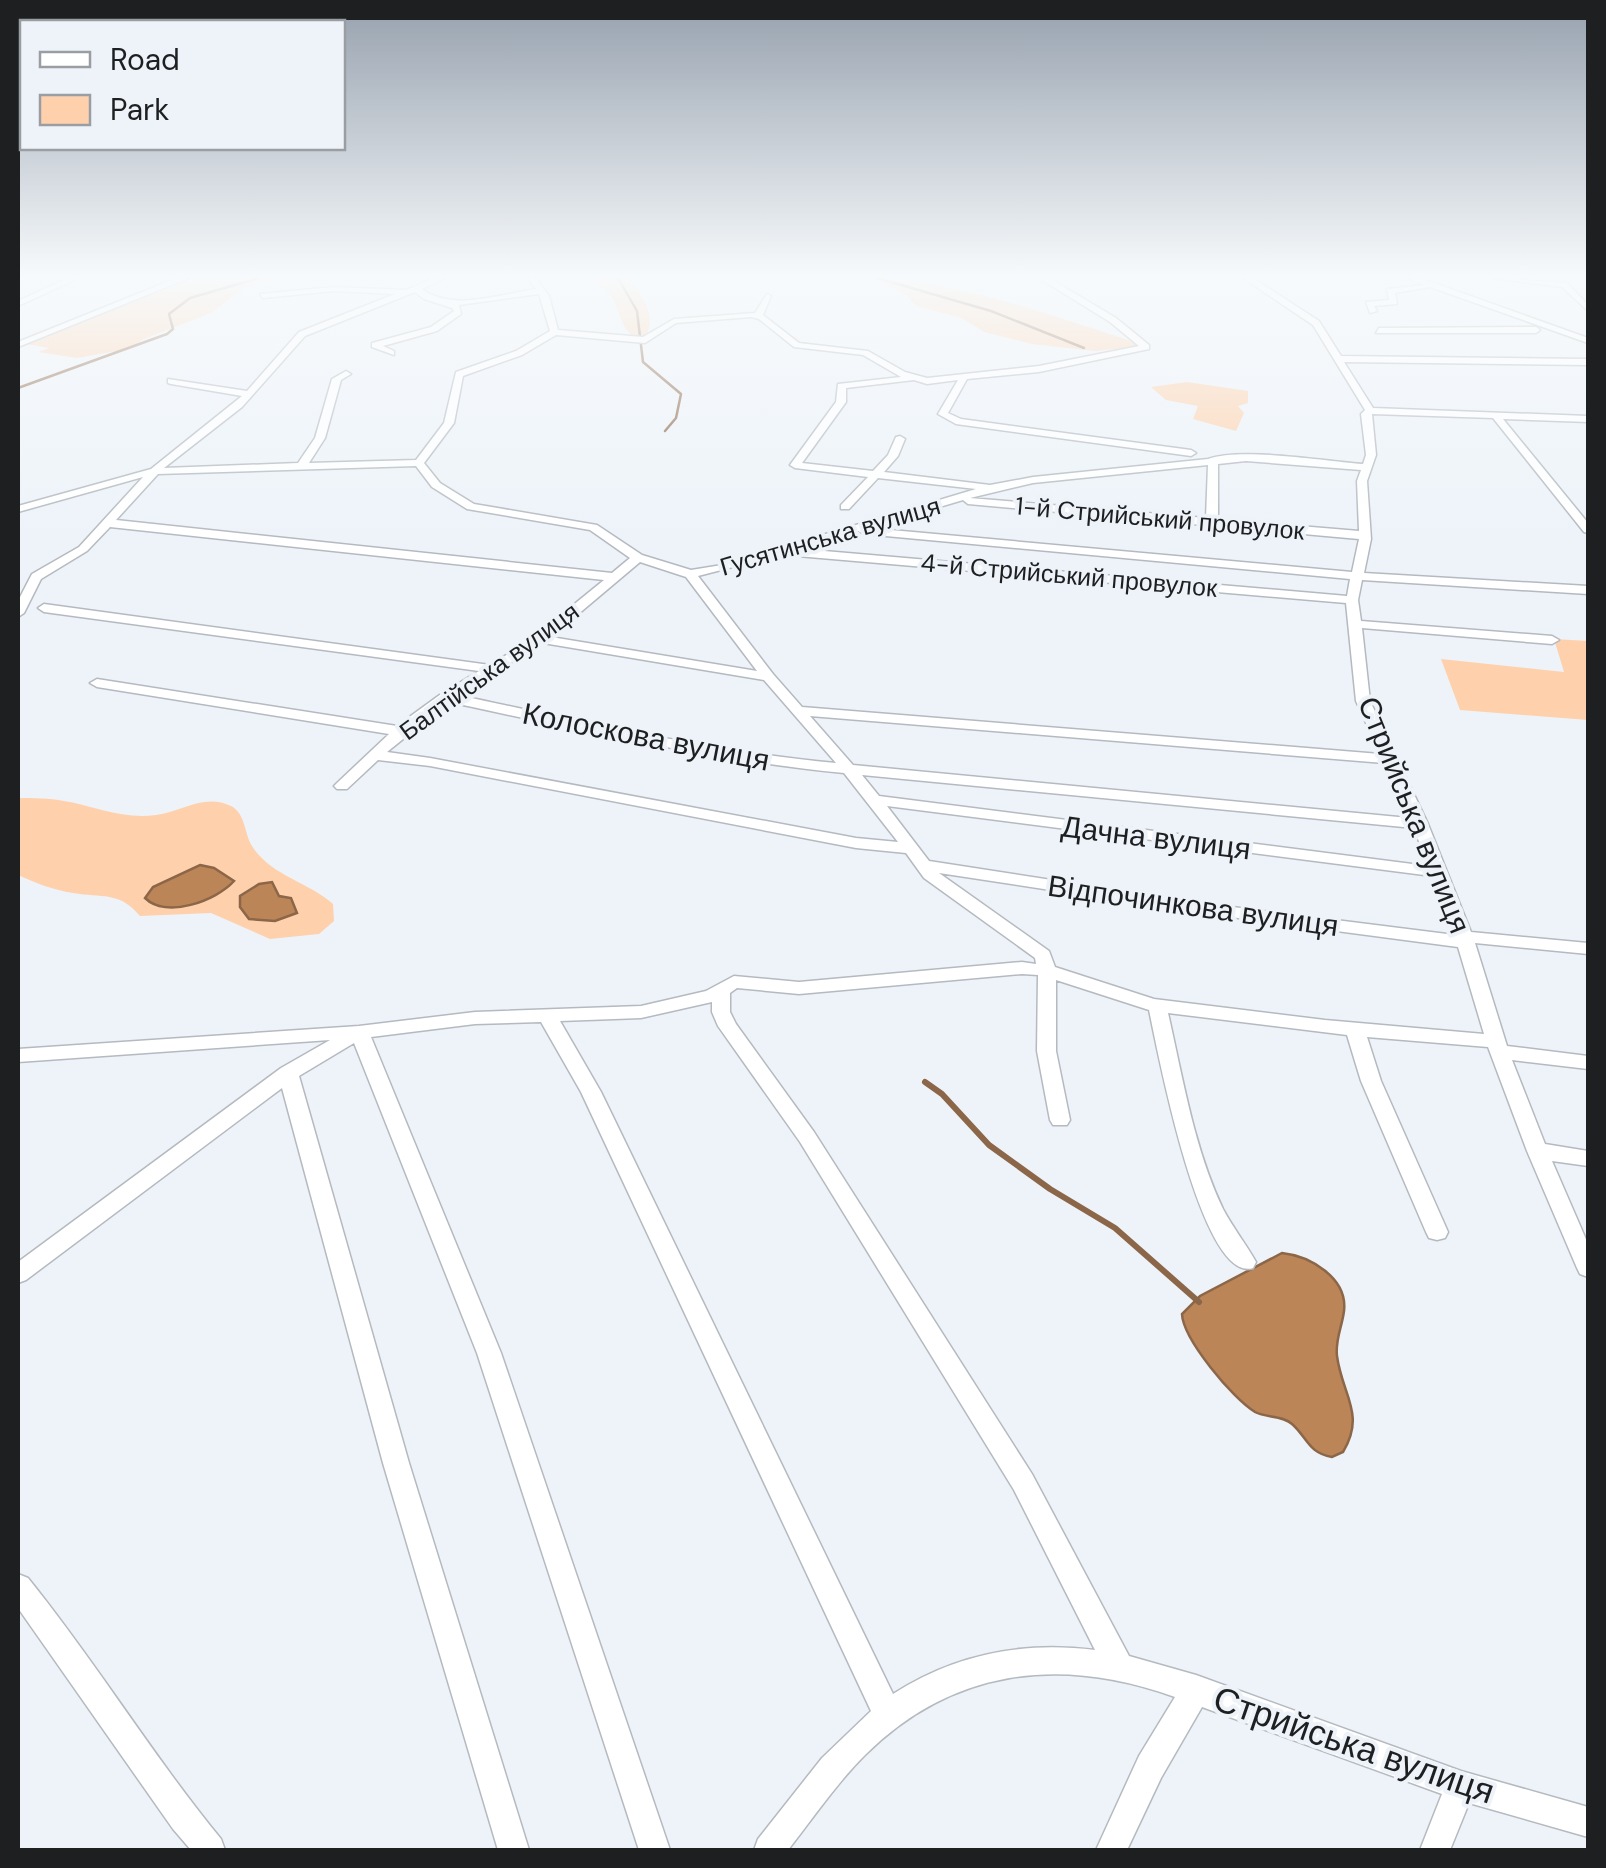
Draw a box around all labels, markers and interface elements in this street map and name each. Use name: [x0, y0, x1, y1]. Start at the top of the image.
legend: [20, 20, 345, 150]
text: Road: [110, 40, 180, 79]
text: Park: [110, 90, 169, 129]
street label: Гусятинська вулиця: [716, 489, 944, 584]
street label: 1-й Стрийський провулок: [1014, 489, 1307, 548]
street label: 4-й Стрийський провулок: [919, 546, 1220, 605]
street label: Балтійська вулиця: [393, 595, 586, 748]
street label: Стрийська вулиця: [1349, 691, 1480, 939]
street label: Колоскова вулиця: [519, 693, 773, 780]
street label: Дачна вулиця: [1059, 807, 1253, 868]
street label: Відпочинкова вулиця: [1045, 866, 1341, 945]
street label: Стрийська вулиця: [1208, 1675, 1500, 1815]

